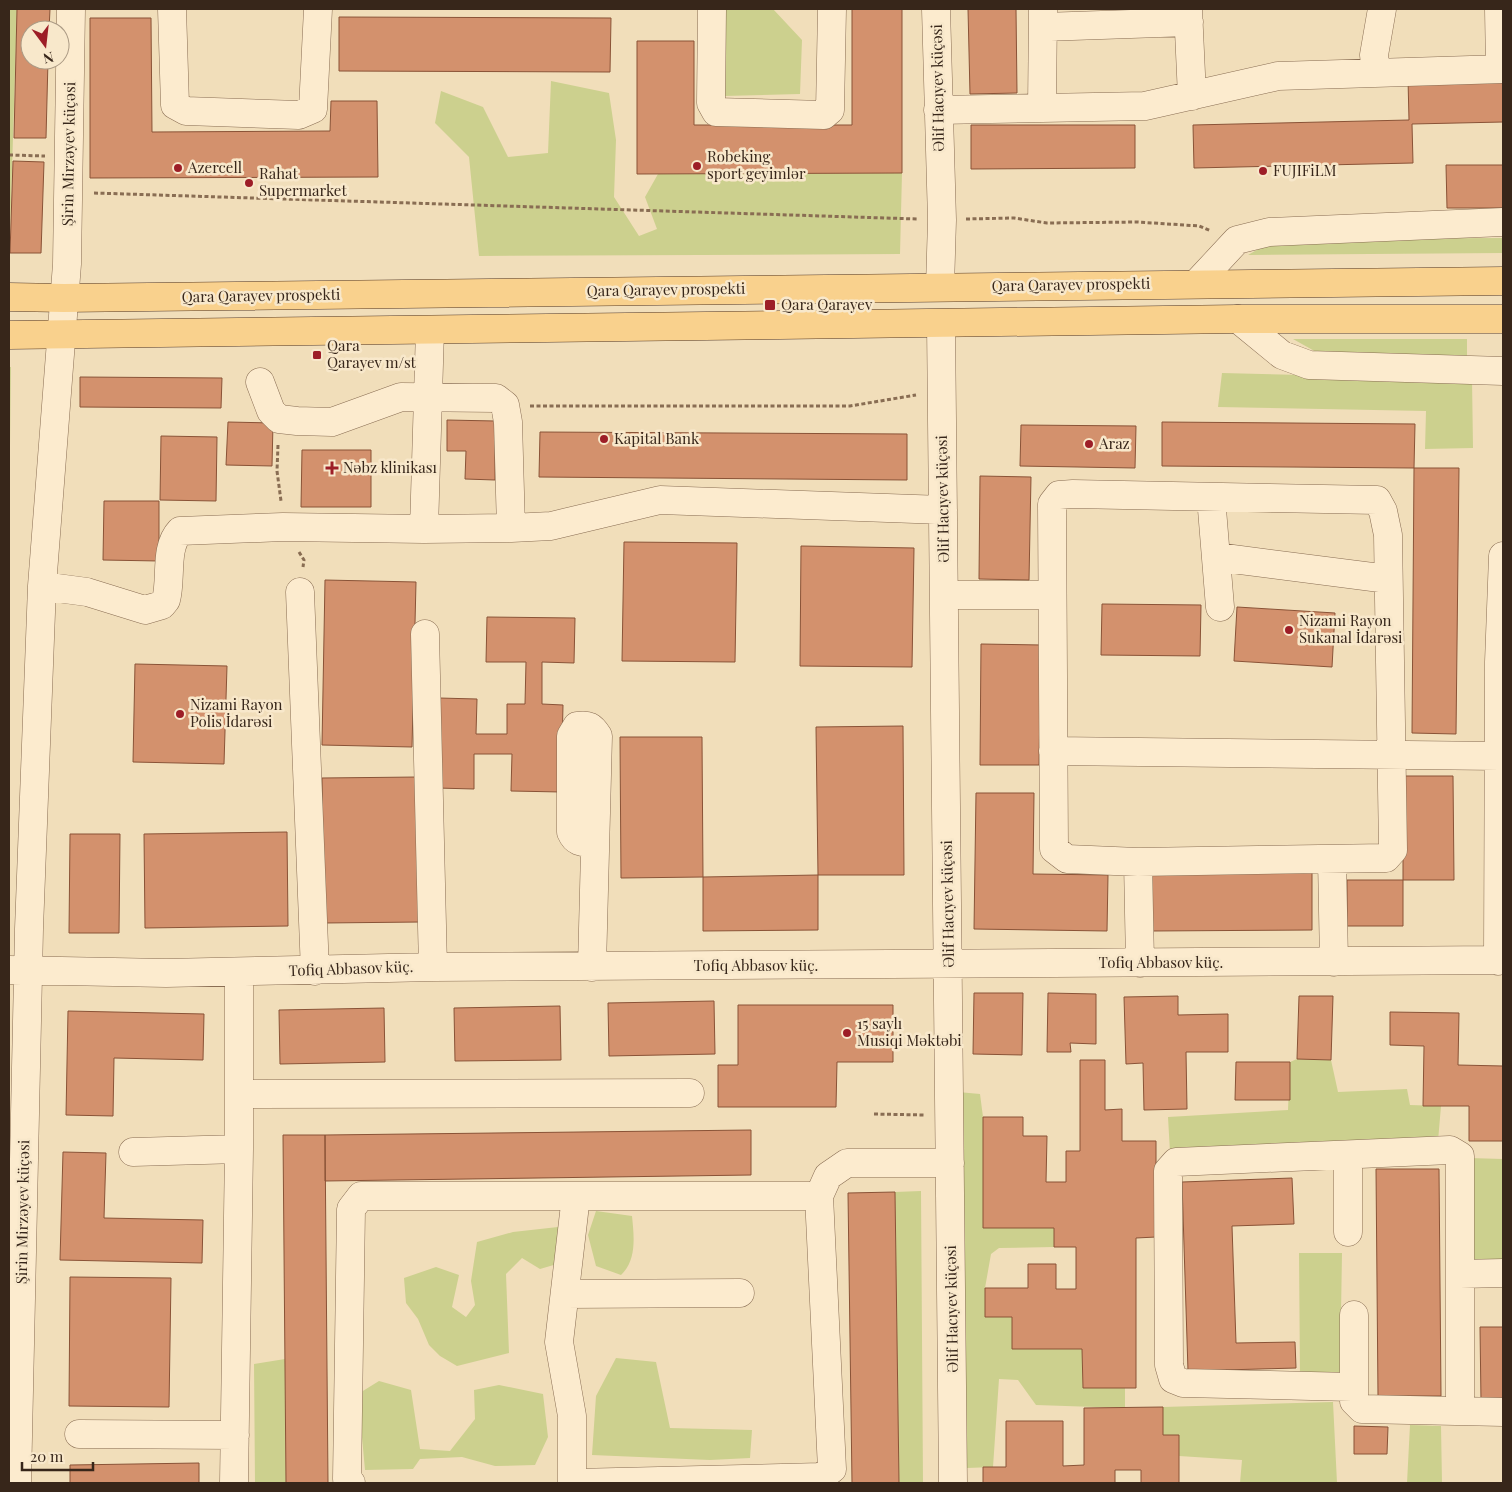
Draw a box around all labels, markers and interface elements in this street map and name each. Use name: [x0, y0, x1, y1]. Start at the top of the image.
north arrow: [20, 20, 70, 70]
street label: Əlif Hacıyev küçəsi: [926, 24, 948, 152]
text: N: [41, 48, 56, 69]
street label: Şirin Mirzəyev küçəsi: [57, 81, 79, 226]
place label: Robeking sport geyimlər: [707, 146, 806, 183]
place label: Azercell: [187, 157, 242, 177]
marker: Robeking sport geyimlər: [691, 160, 703, 172]
place label: FUJIFiLM: [1273, 160, 1337, 180]
marker: Azercell: [172, 162, 184, 174]
place label: Rahat Supermarket: [259, 163, 347, 200]
marker: FUJIFiLM: [1257, 165, 1269, 177]
marker: Rahat Supermarket: [243, 177, 255, 189]
street label: Qara Qarayev prospekti: [991, 273, 1151, 295]
street label: Qara Qarayev prospekti: [586, 278, 746, 300]
street label: Qara Qarayev prospekti: [181, 284, 341, 306]
place label: Qara Qarayev: [781, 294, 873, 314]
marker: Qara Qarayev: [763, 298, 777, 312]
place label: Qara Qarayev m/st: [327, 335, 417, 372]
marker: Qara Qarayev m/st: [311, 349, 323, 361]
place label: Kapital Bank: [614, 428, 700, 448]
marker: Kapital Bank: [598, 433, 610, 445]
place label: Araz: [1098, 433, 1130, 453]
street label: Əlif Hacıyev küçəsi: [931, 435, 953, 563]
marker: Araz: [1083, 438, 1095, 450]
place label: Nəbz klinikası: [343, 457, 438, 477]
marker: Nəbz klinikası: [325, 461, 339, 475]
place label: Nizami Rayon Sukanal İdarəsi: [1299, 610, 1403, 647]
marker: Nizami Rayon Sukanal İdarəsi: [1283, 624, 1295, 636]
place label: Nizami Rayon Polis İdarəsi: [190, 694, 283, 731]
marker: Nizami Rayon Polis İdarəsi: [174, 708, 186, 720]
street label: Əlif Hacıyev küçəsi: [936, 840, 958, 968]
street label: Tofiq Abbasov küç.: [1099, 952, 1223, 972]
street label: Tofiq Abbasov küç.: [694, 955, 818, 975]
street label: Tofiq Abbasov küç.: [288, 956, 414, 980]
place label: 15 saylı Musiqi Məktəbi: [857, 1013, 962, 1050]
marker: 15 saylı Musiqi Məktəbi: [841, 1027, 853, 1039]
street label: Şirin Mirzəyev küçəsi: [11, 1139, 33, 1284]
street label: Əlif Hacıyev küçəsi: [940, 1245, 962, 1373]
scale bar: [22, 1440, 94, 1472]
text: 20 m: [30, 1446, 64, 1466]

